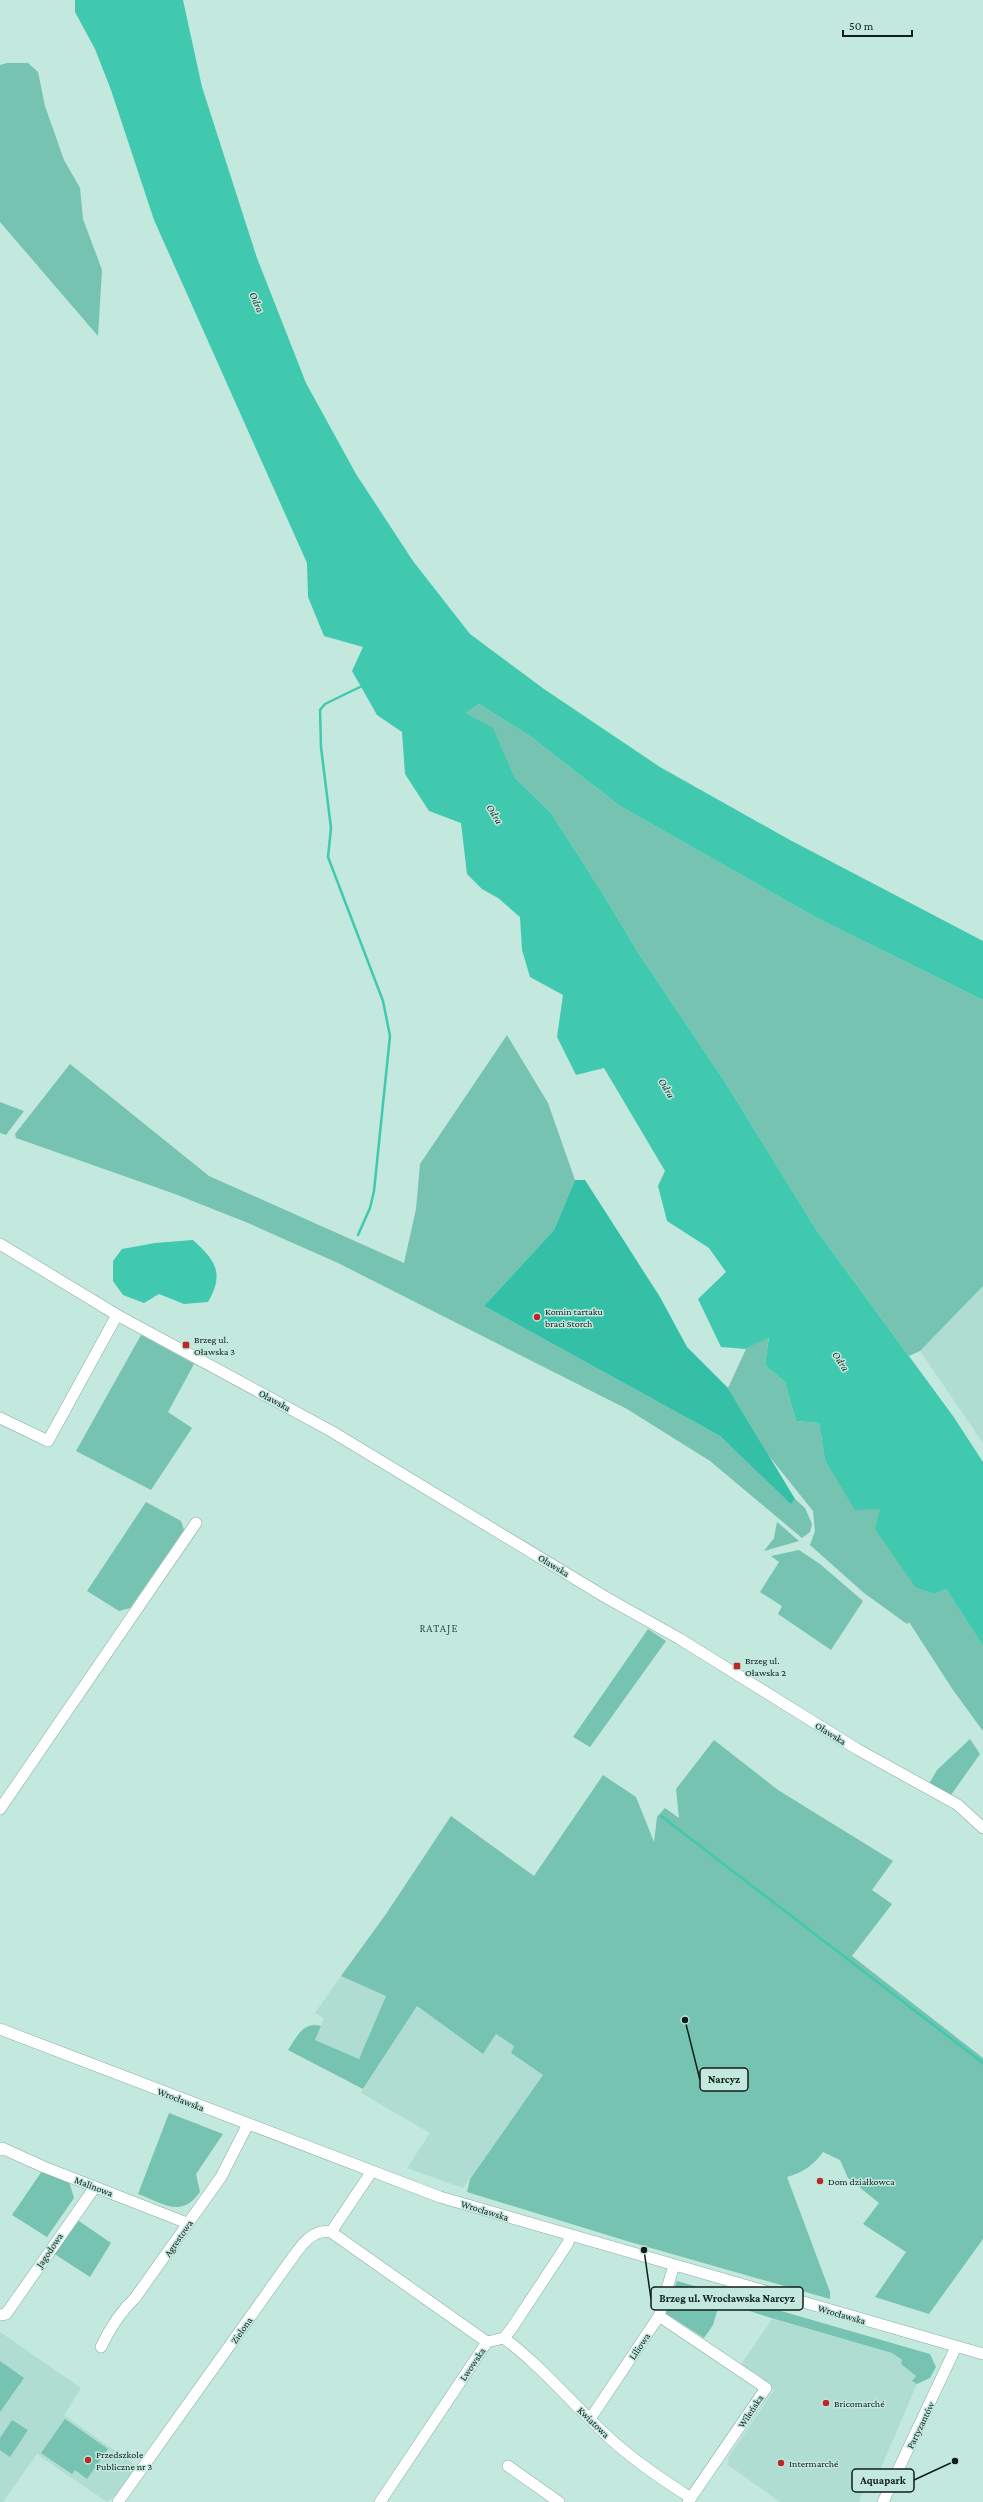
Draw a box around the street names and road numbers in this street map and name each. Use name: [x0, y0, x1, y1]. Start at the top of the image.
street label: Oławska: [257, 1387, 293, 1414]
street label: Oławska: [536, 1552, 572, 1579]
street label: Oławska: [813, 1720, 849, 1747]
street label: Wrocławska: [156, 2086, 206, 2114]
street label: Malinowa: [73, 2174, 115, 2199]
street label: Wrocławska: [460, 2198, 510, 2223]
street label: Agrestowa: [162, 2218, 195, 2259]
street label: Jagodowa: [33, 2231, 65, 2271]
street label: Wrocławska: [817, 2302, 867, 2327]
street label: Zielona: [228, 2315, 255, 2346]
street label: Liliowa: [627, 2331, 652, 2362]
street label: Lwowska: [457, 2345, 488, 2383]
street label: Wileńska: [735, 2392, 766, 2430]
street label: Partyzantów: [904, 2399, 937, 2450]
street label: Kwiatowa: [575, 2404, 612, 2440]

